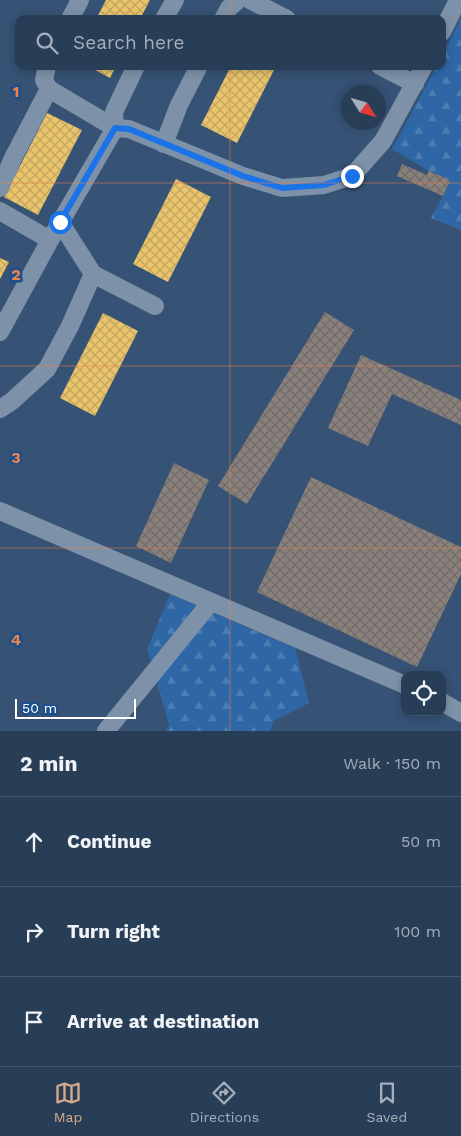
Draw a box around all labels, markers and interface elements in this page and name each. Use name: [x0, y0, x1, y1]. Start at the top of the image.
search box: [15, 15, 446, 70]
icon: search: [33, 29, 61, 57]
text: Search here: [73, 31, 184, 54]
text: 1: [13, 82, 19, 101]
north arrow: [341, 85, 386, 130]
route end: [341, 165, 364, 188]
route start: [49, 211, 72, 234]
text: 2: [11, 265, 21, 284]
text: 3: [11, 448, 21, 467]
text: 4: [11, 630, 21, 649]
map controls: [401, 671, 446, 716]
button: locate: [401, 671, 446, 716]
scale bar: [15, 696, 136, 719]
text: 50 m: [22, 700, 57, 716]
text: 2 min: [20, 751, 77, 776]
text: Walk · 150 m: [343, 754, 441, 773]
icon: ahead: [20, 828, 48, 856]
text: Continue: [67, 830, 151, 853]
text: 50 m: [401, 832, 441, 851]
icon: right: [20, 918, 48, 946]
text: Turn right: [67, 920, 160, 943]
text: 100 m: [394, 922, 441, 941]
icon: arrive: [20, 1008, 48, 1036]
text: Arrive at destination: [67, 1010, 259, 1033]
tab: Map: [54, 1079, 82, 1125]
tab: Directions: [190, 1079, 259, 1125]
tab: Saved: [367, 1079, 407, 1125]

